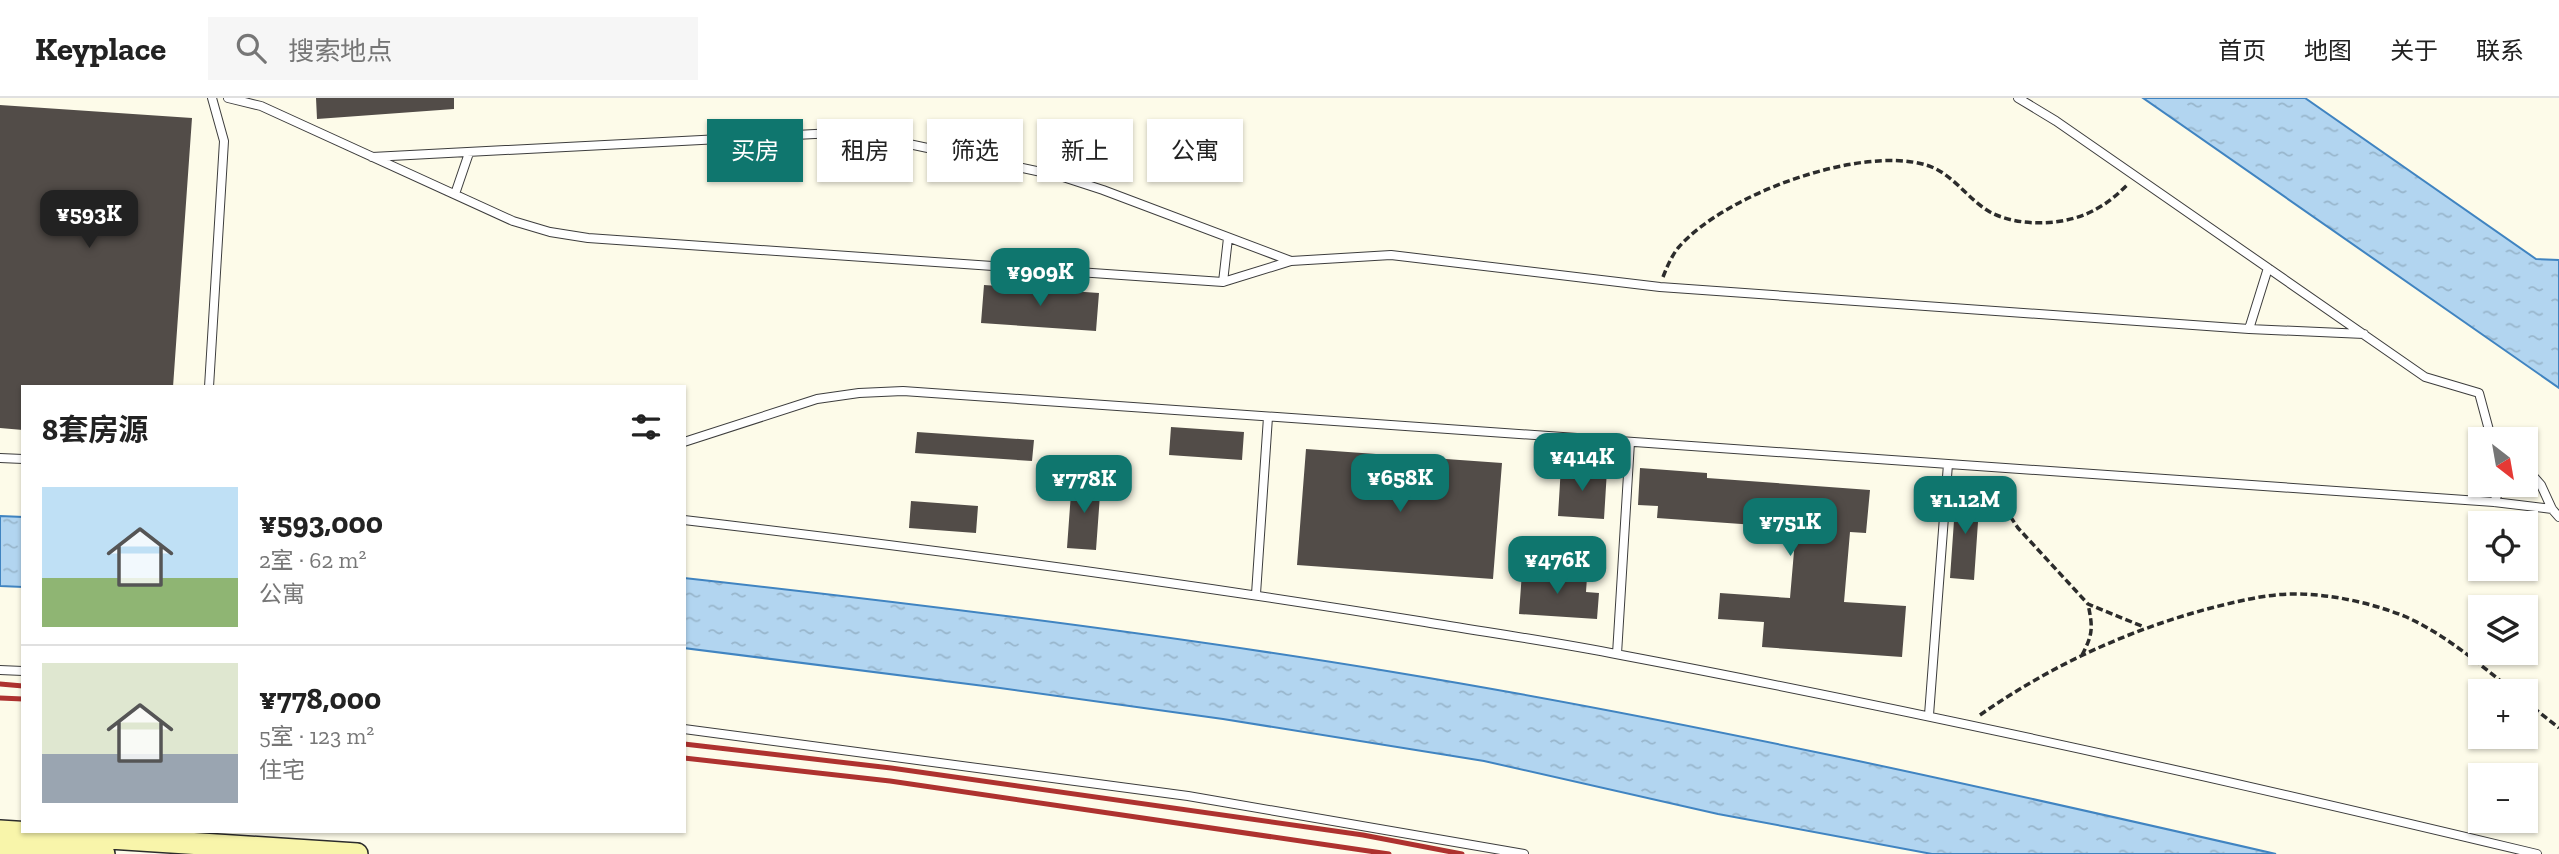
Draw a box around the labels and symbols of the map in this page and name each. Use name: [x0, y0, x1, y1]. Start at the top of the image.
pin: ¥593K: [40, 190, 138, 250]
pin: ¥909K: [991, 248, 1089, 308]
north arrow: [2468, 427, 2538, 497]
pin: ¥414K: [1533, 434, 1631, 493]
pin: ¥658K: [1351, 454, 1449, 514]
pin: ¥778K: [1035, 456, 1133, 515]
pin: ¥1.12M: [1908, 476, 2022, 536]
pin: ¥751K: [1741, 498, 1839, 558]
pin: ¥476K: [1508, 536, 1606, 596]

